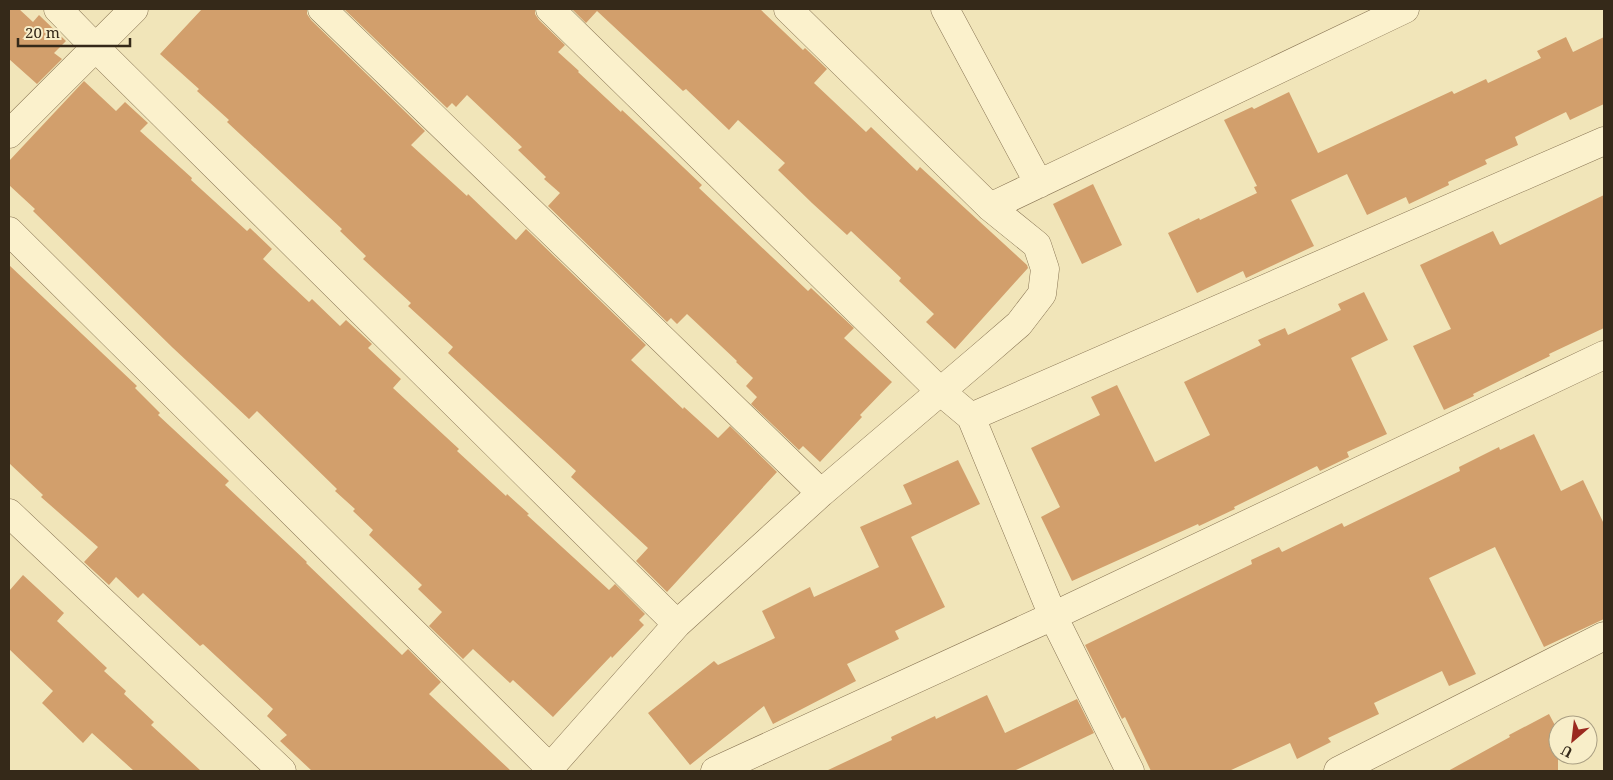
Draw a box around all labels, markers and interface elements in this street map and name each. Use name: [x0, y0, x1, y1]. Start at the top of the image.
scale bar: [18, 15, 130, 47]
text: 20 m: [25, 22, 60, 42]
north arrow: [1548, 715, 1598, 765]
text: U: [1557, 741, 1576, 763]

